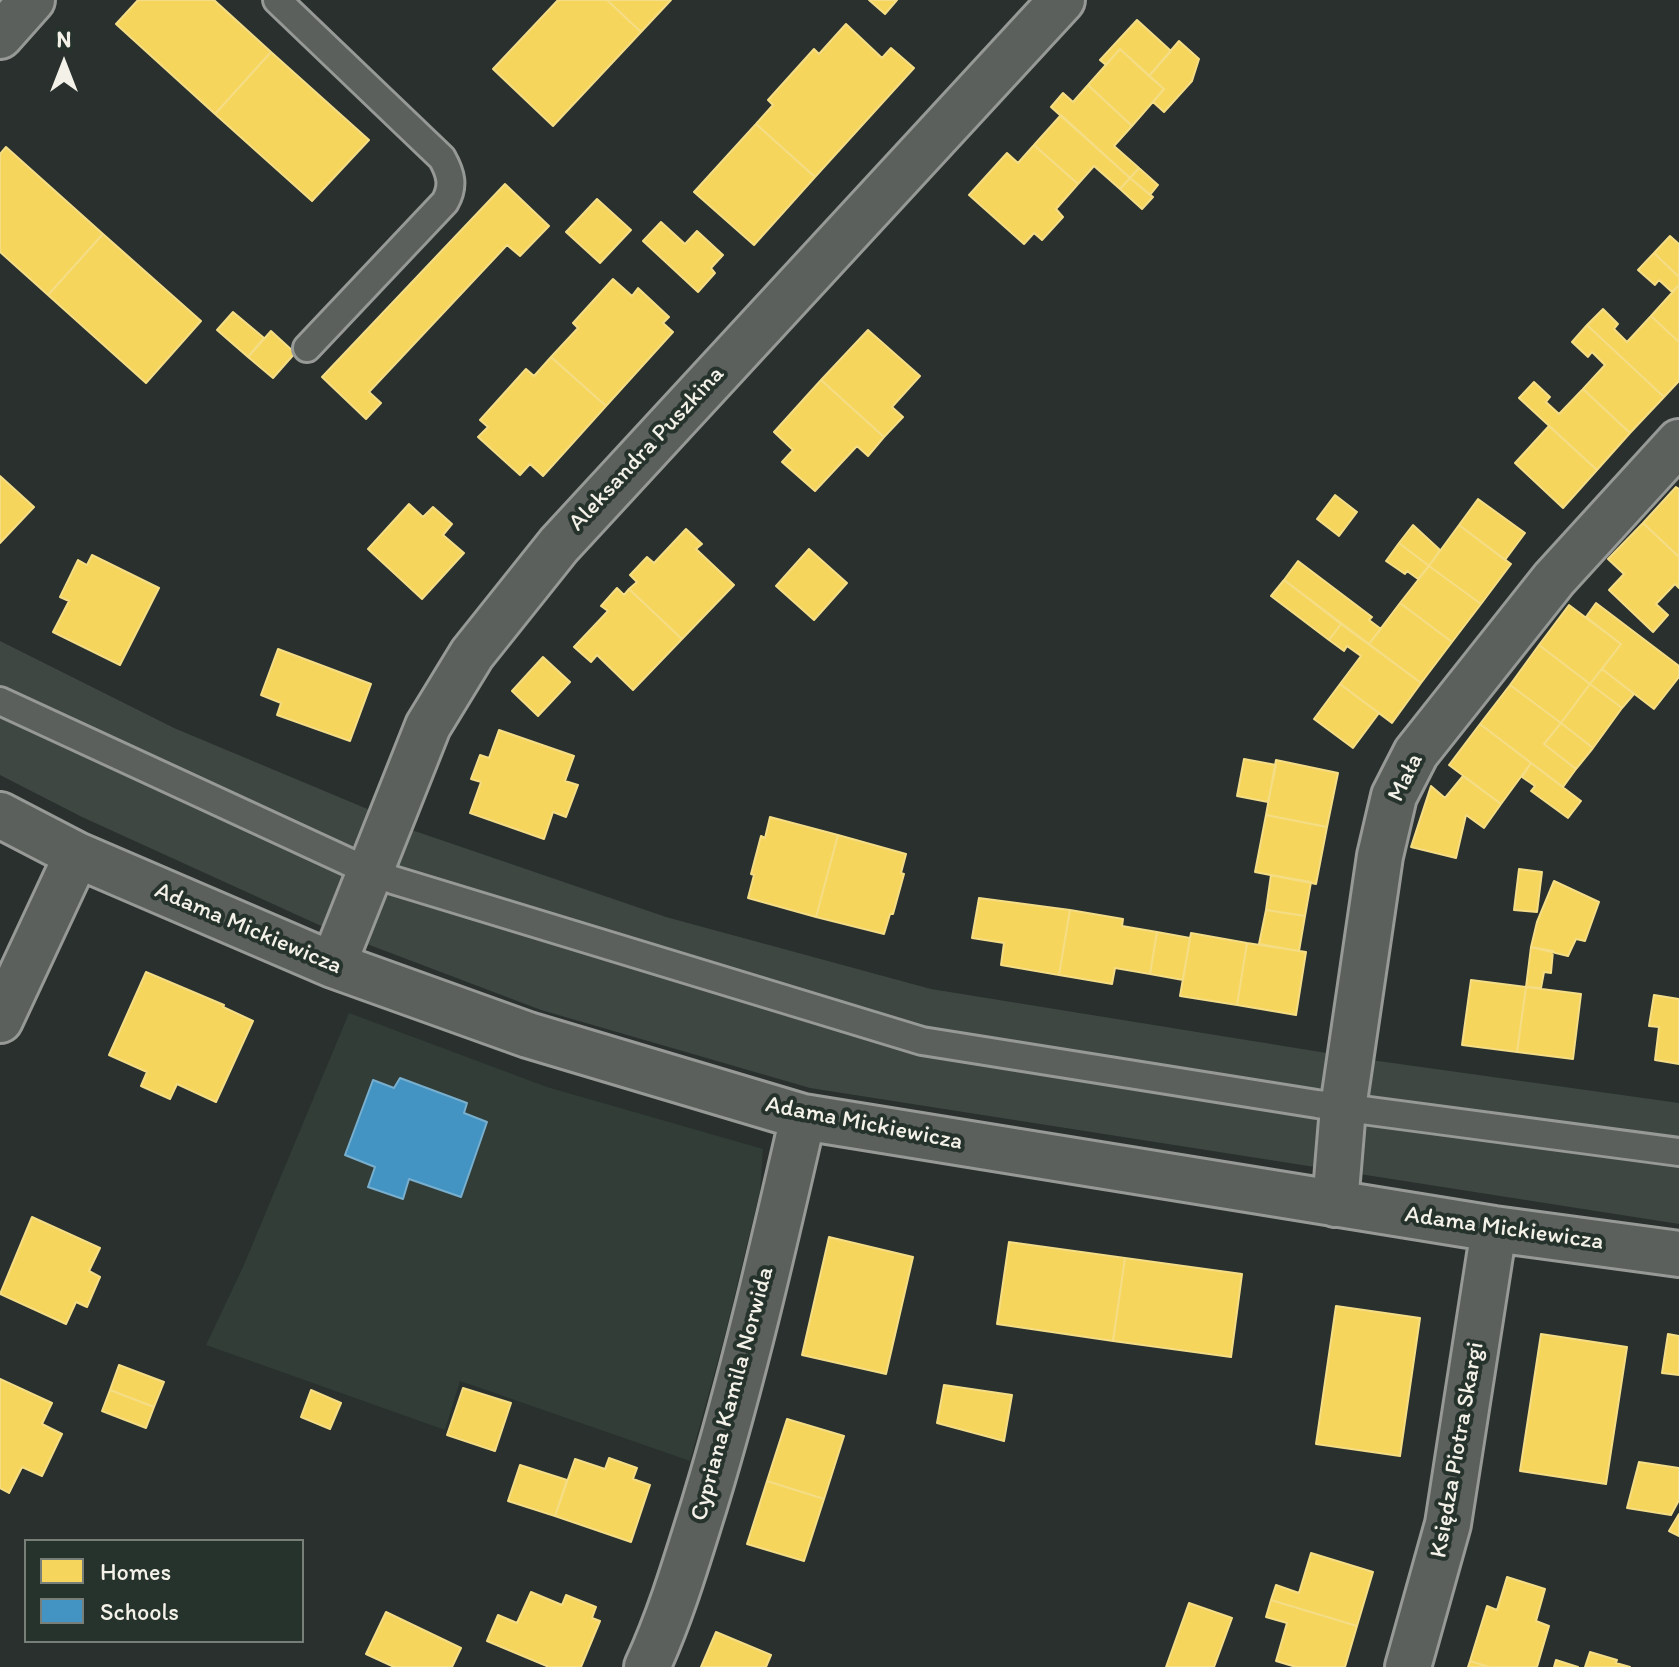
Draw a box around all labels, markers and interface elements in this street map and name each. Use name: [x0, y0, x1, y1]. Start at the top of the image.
north arrow: [24, 24, 104, 104]
text: N: [57, 26, 71, 53]
street label: Aleksandra Puszkina: [563, 360, 731, 538]
street label: Mała: [1382, 749, 1430, 807]
street label: Adama Mickiewicza: [150, 877, 346, 981]
street label: Adama Mickiewicza: [763, 1091, 965, 1157]
street label: Adama Mickiewicza: [1403, 1201, 1605, 1257]
street label: Cypriana Kamila Norwida: [685, 1264, 781, 1524]
street label: Księdza Piotra Skargi: [1425, 1340, 1491, 1560]
legend: [24, 1539, 304, 1643]
text: Homes: [100, 1557, 171, 1586]
text: Schools: [100, 1597, 179, 1626]

